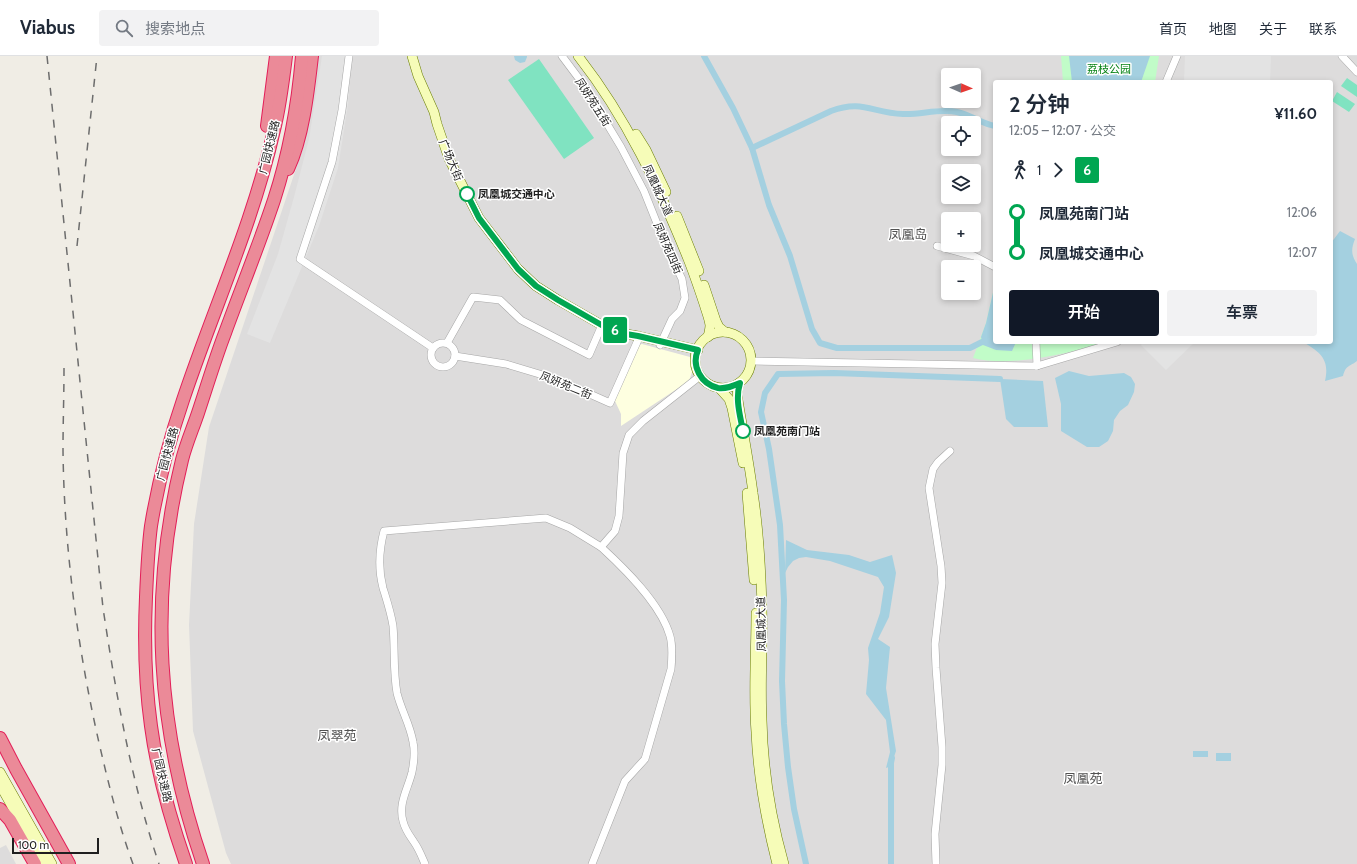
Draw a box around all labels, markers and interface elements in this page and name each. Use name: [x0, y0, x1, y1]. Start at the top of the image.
search box: [99, 10, 379, 46]
text: Viabus: [20, 16, 75, 39]
icon: search: [113, 17, 135, 39]
text: 搜索地点: [145, 20, 205, 38]
text: 首页: [1159, 20, 1187, 38]
text: 地图: [1209, 20, 1237, 38]
text: 关于: [1259, 20, 1287, 38]
text: 联系: [1309, 20, 1337, 38]
park label: 荔枝公园: [1087, 62, 1131, 76]
north arrow: [941, 68, 981, 108]
map controls: [941, 68, 981, 300]
street label: 凤妍苑五街: [572, 75, 614, 129]
text: 2 分钟: [1009, 91, 1070, 118]
text: ¥11.60: [1275, 105, 1317, 123]
button: locate: [941, 116, 981, 156]
street label: 广园快速路: [256, 119, 282, 175]
text: 12:05 – 12:07 · 公交: [1009, 122, 1116, 138]
street label: 广场大街: [436, 137, 466, 183]
icon: walk: [1009, 159, 1031, 181]
icon: forward: [1047, 159, 1069, 181]
text: 6: [1083, 161, 1091, 179]
street label: 凤凰城大道: [640, 162, 676, 218]
text: 1: [1037, 162, 1041, 178]
button: layers: [941, 164, 981, 204]
marker: 凤凰城交通中心: [459, 186, 475, 202]
place label: 凤凰城交通中心: [478, 187, 555, 201]
text: 12:06: [1287, 204, 1317, 220]
text: 凤凰苑南门站: [1039, 205, 1129, 223]
button: +: [941, 212, 981, 252]
street label: 凤妍苑四街: [650, 220, 686, 276]
district label: 凤凰岛: [888, 226, 928, 242]
text: 12:07: [1288, 244, 1317, 260]
text: 凤凰城交通中心: [1039, 245, 1144, 263]
button: −: [941, 260, 981, 300]
button: 开始: [1009, 290, 1159, 336]
button: 车票: [1167, 290, 1317, 336]
line badge: 6: [602, 317, 628, 343]
text: 6: [611, 321, 619, 339]
street label: 凤妍苑二街: [538, 368, 594, 402]
marker: 凤凰苑南门站: [735, 423, 751, 439]
place label: 凤凰苑南门站: [754, 424, 820, 438]
street label: 广园快速路: [153, 426, 181, 482]
street label: 凤凰城大道: [754, 596, 768, 652]
district label: 凤翠苑: [317, 727, 357, 743]
street label: 广园快速路: [149, 747, 175, 803]
district label: 凤凰苑: [1063, 770, 1103, 786]
scale bar: [12, 836, 99, 855]
text: 100 m: [18, 838, 49, 852]

